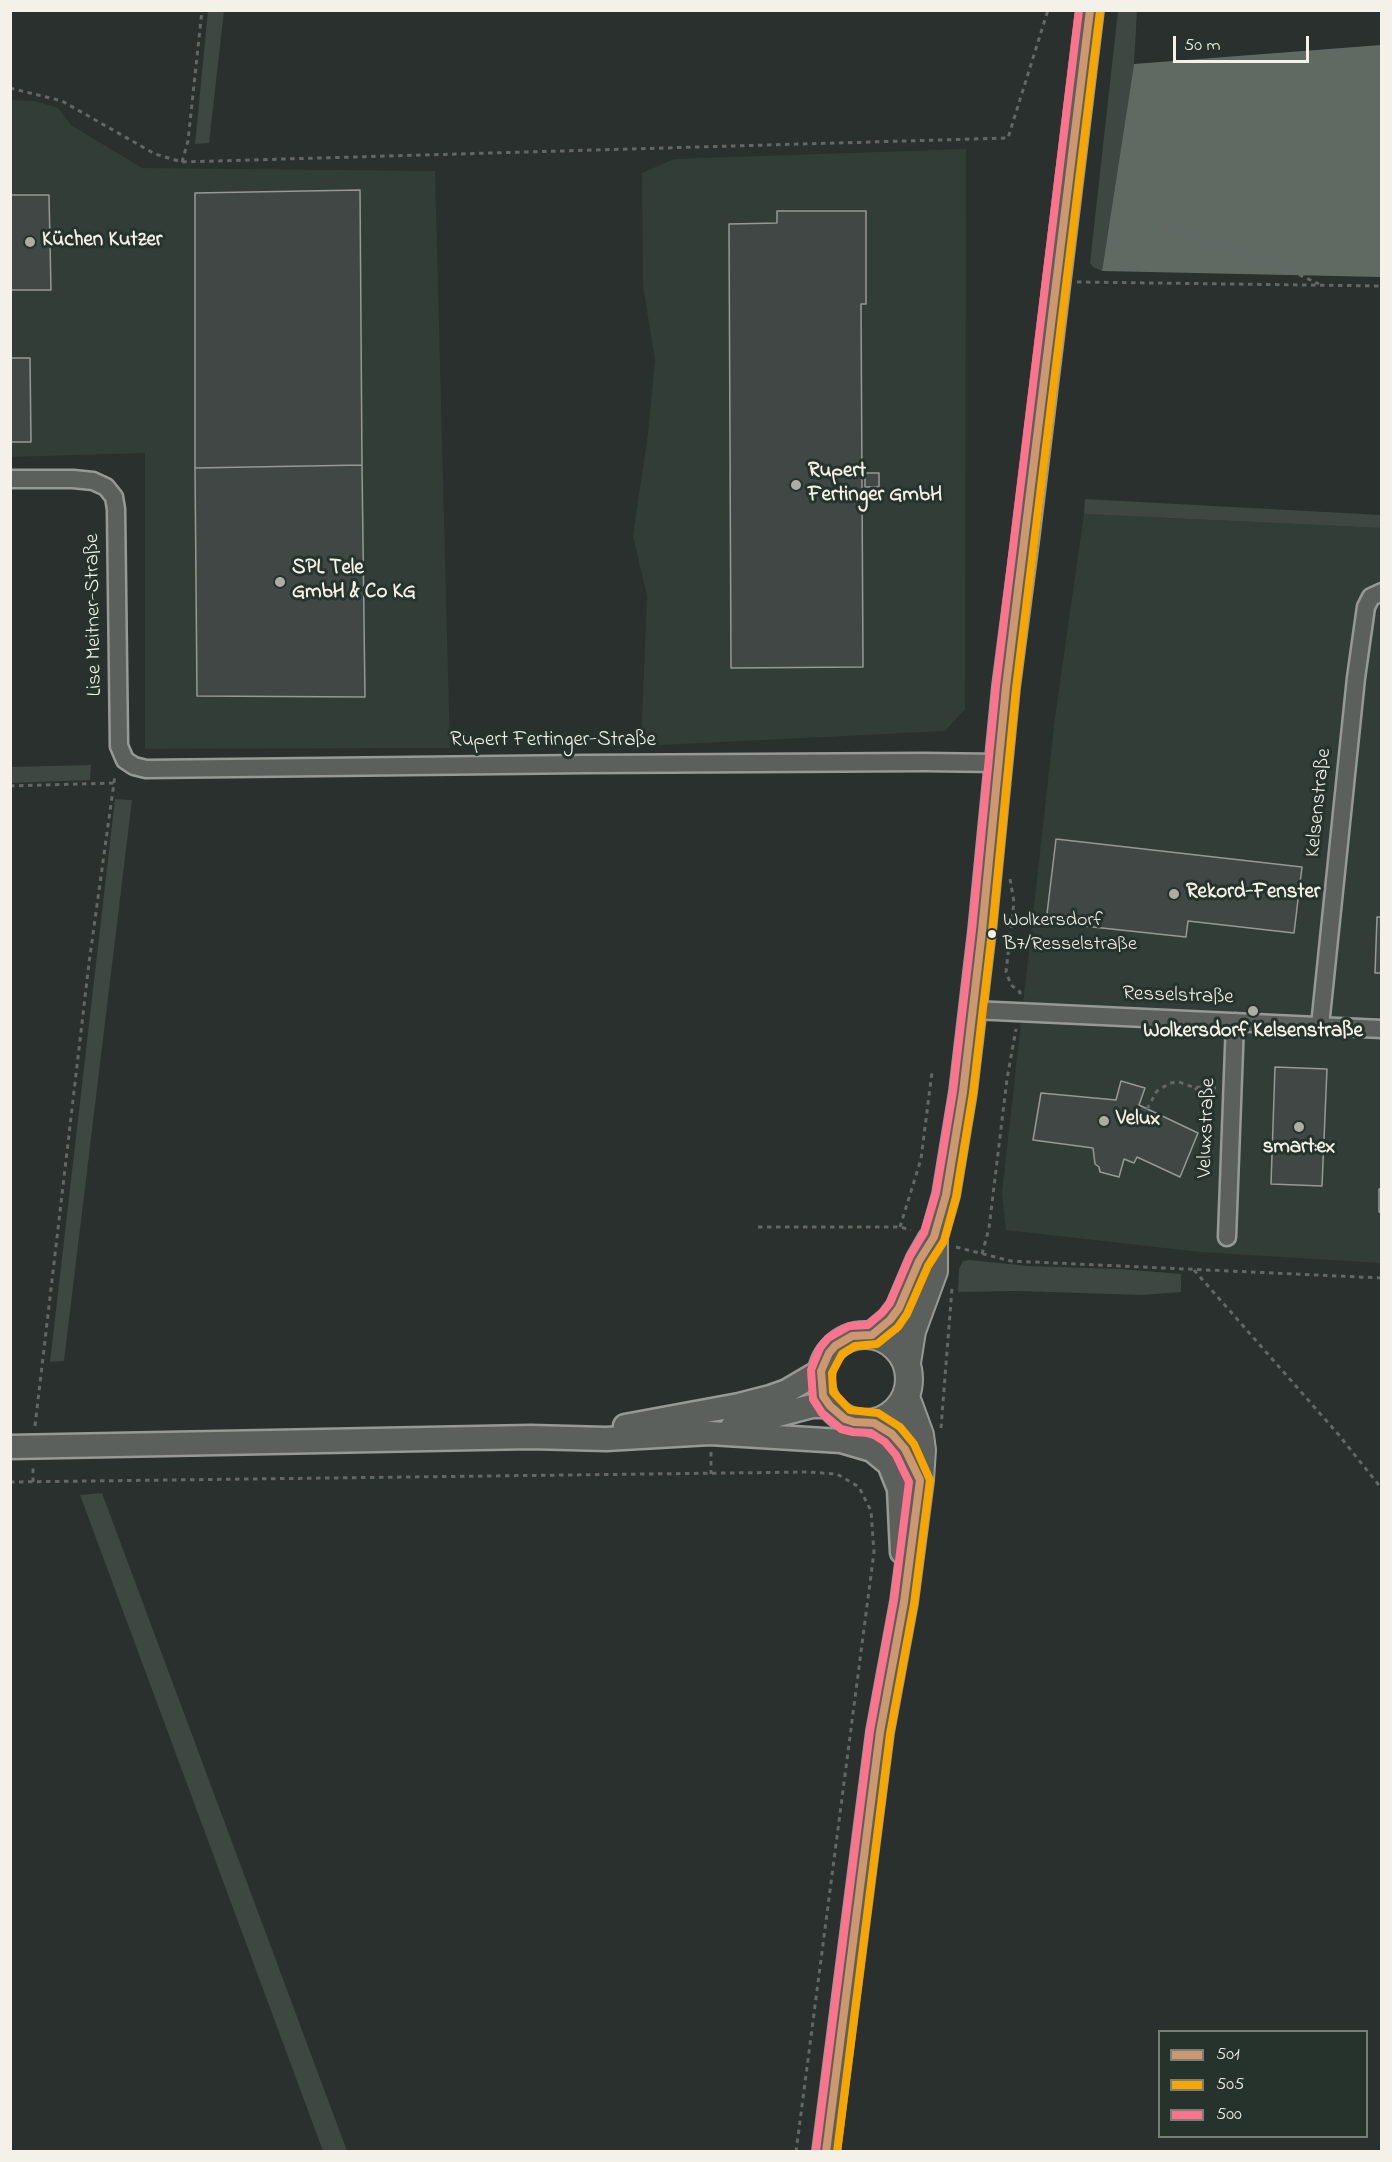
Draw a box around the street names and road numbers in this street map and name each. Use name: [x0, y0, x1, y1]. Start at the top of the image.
street label: Lise Meitner-Straße: [81, 533, 109, 697]
street label: Rupert Fertinger-Straße: [450, 729, 656, 755]
street label: Kelsenstraße: [1302, 747, 1338, 859]
street label: Resselstraße: [1122, 982, 1234, 1012]
street label: Veluxstraße: [1194, 1078, 1222, 1178]

